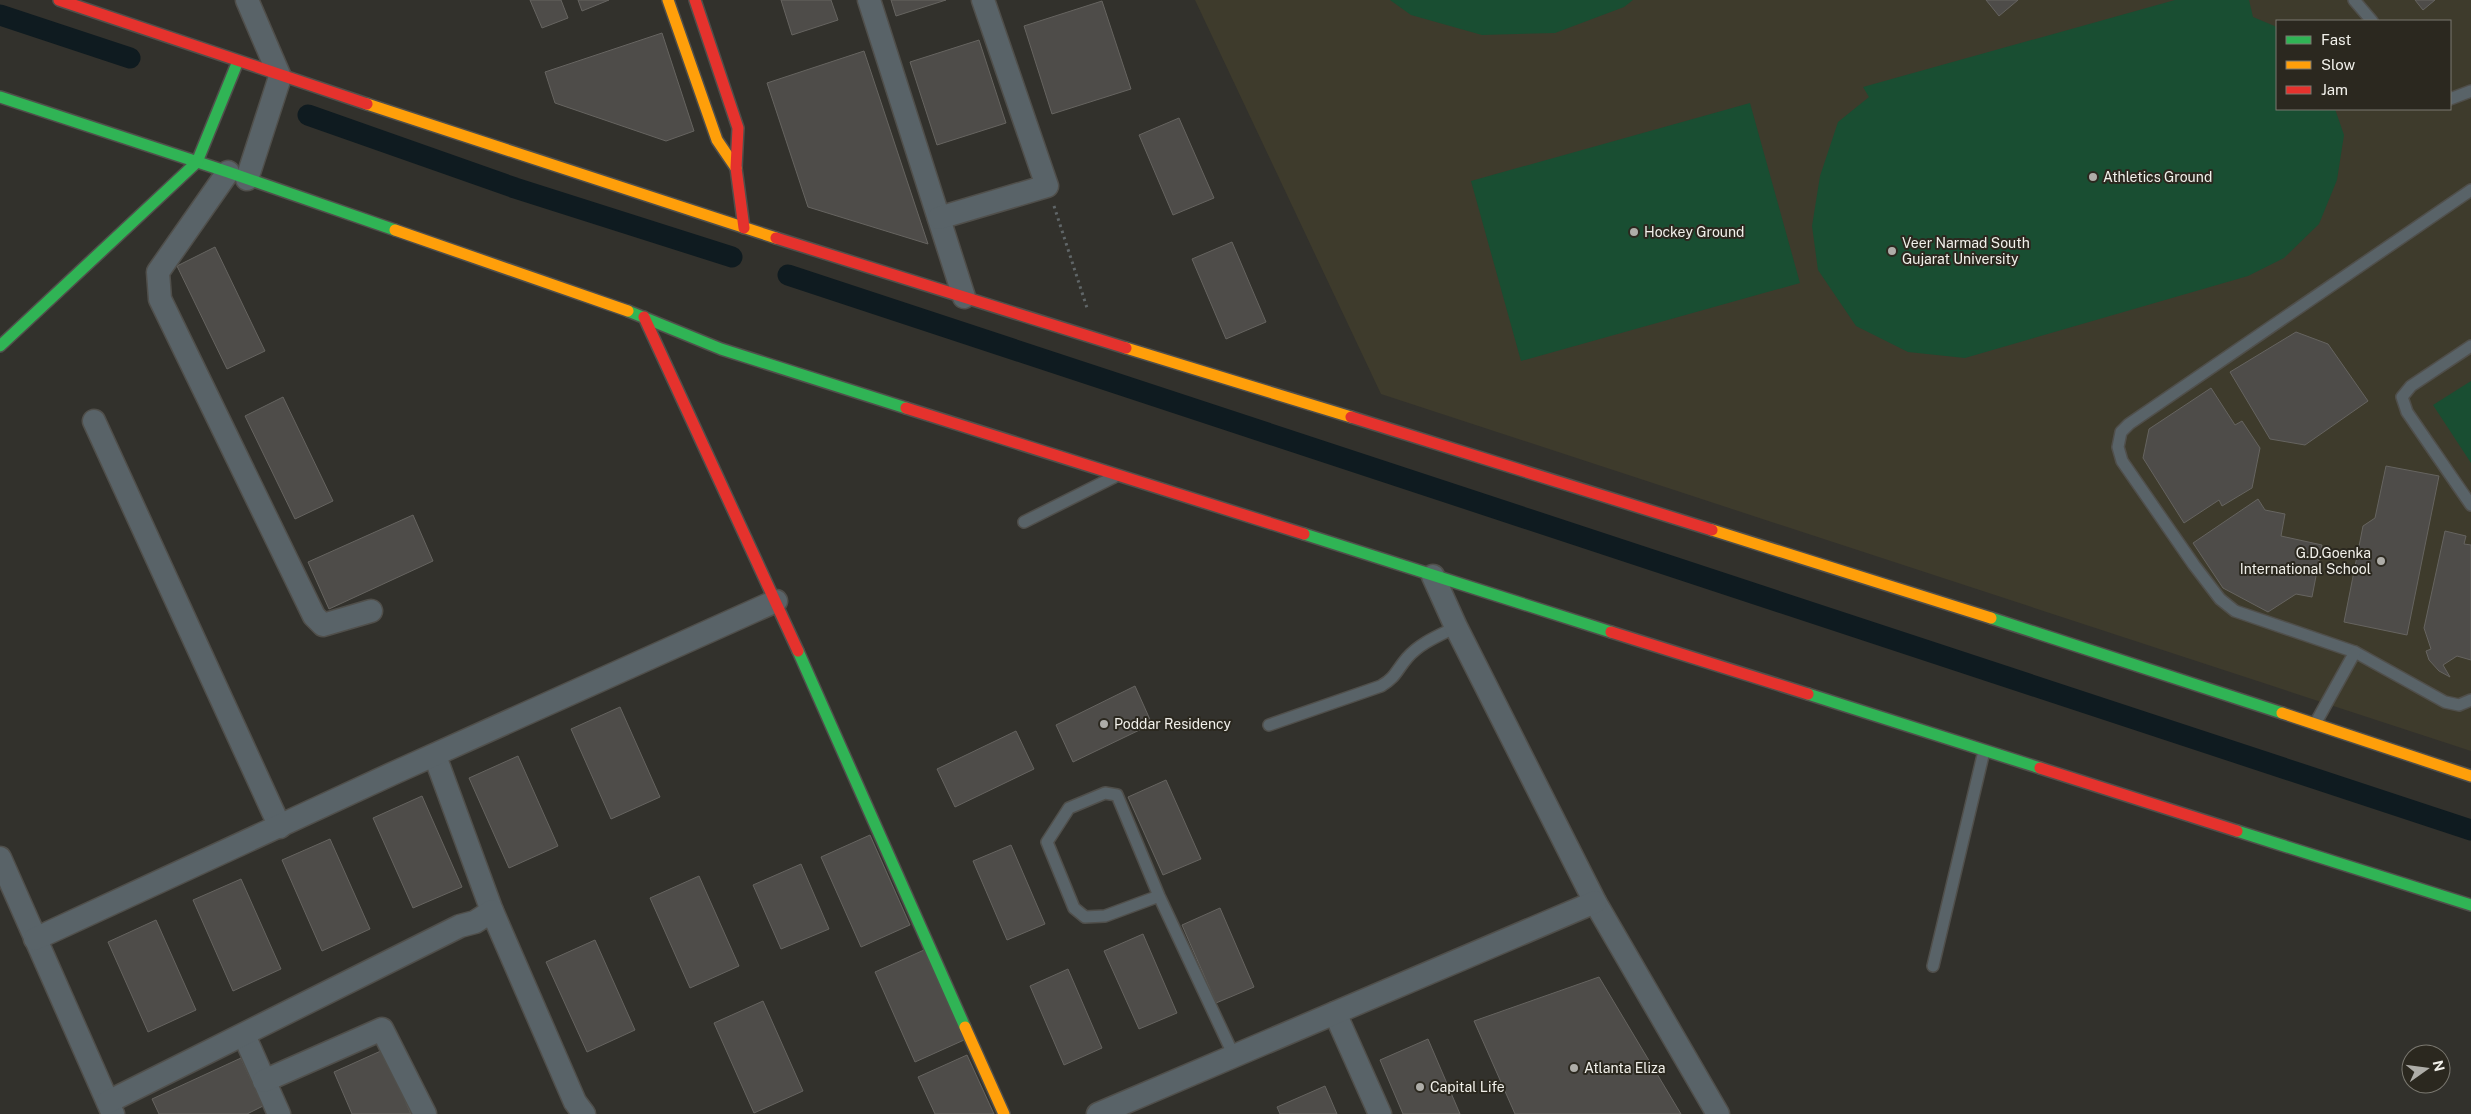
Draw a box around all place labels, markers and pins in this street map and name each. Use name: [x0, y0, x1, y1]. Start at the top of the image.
place label: Athletics Ground: [2103, 169, 2212, 185]
marker: Athletics Ground: [2087, 171, 2099, 183]
place label: Hockey Ground: [1644, 224, 1744, 240]
marker: Hockey Ground: [1628, 226, 1640, 238]
place label: Veer Narmad South Gujarat University: [1902, 235, 2030, 267]
marker: Veer Narmad South Gujarat University: [1886, 245, 1898, 257]
place label: G.D.Goenka International School: [2240, 545, 2371, 577]
marker: G.D.Goenka International School: [2375, 555, 2387, 567]
place label: Poddar Residency: [1114, 716, 1232, 732]
marker: Poddar Residency: [1098, 718, 1110, 730]
place label: Atlanta Eliza: [1584, 1060, 1666, 1076]
marker: Atlanta Eliza: [1568, 1062, 1580, 1074]
place label: Capital Life: [1430, 1079, 1505, 1095]
marker: Capital Life: [1414, 1081, 1426, 1093]

